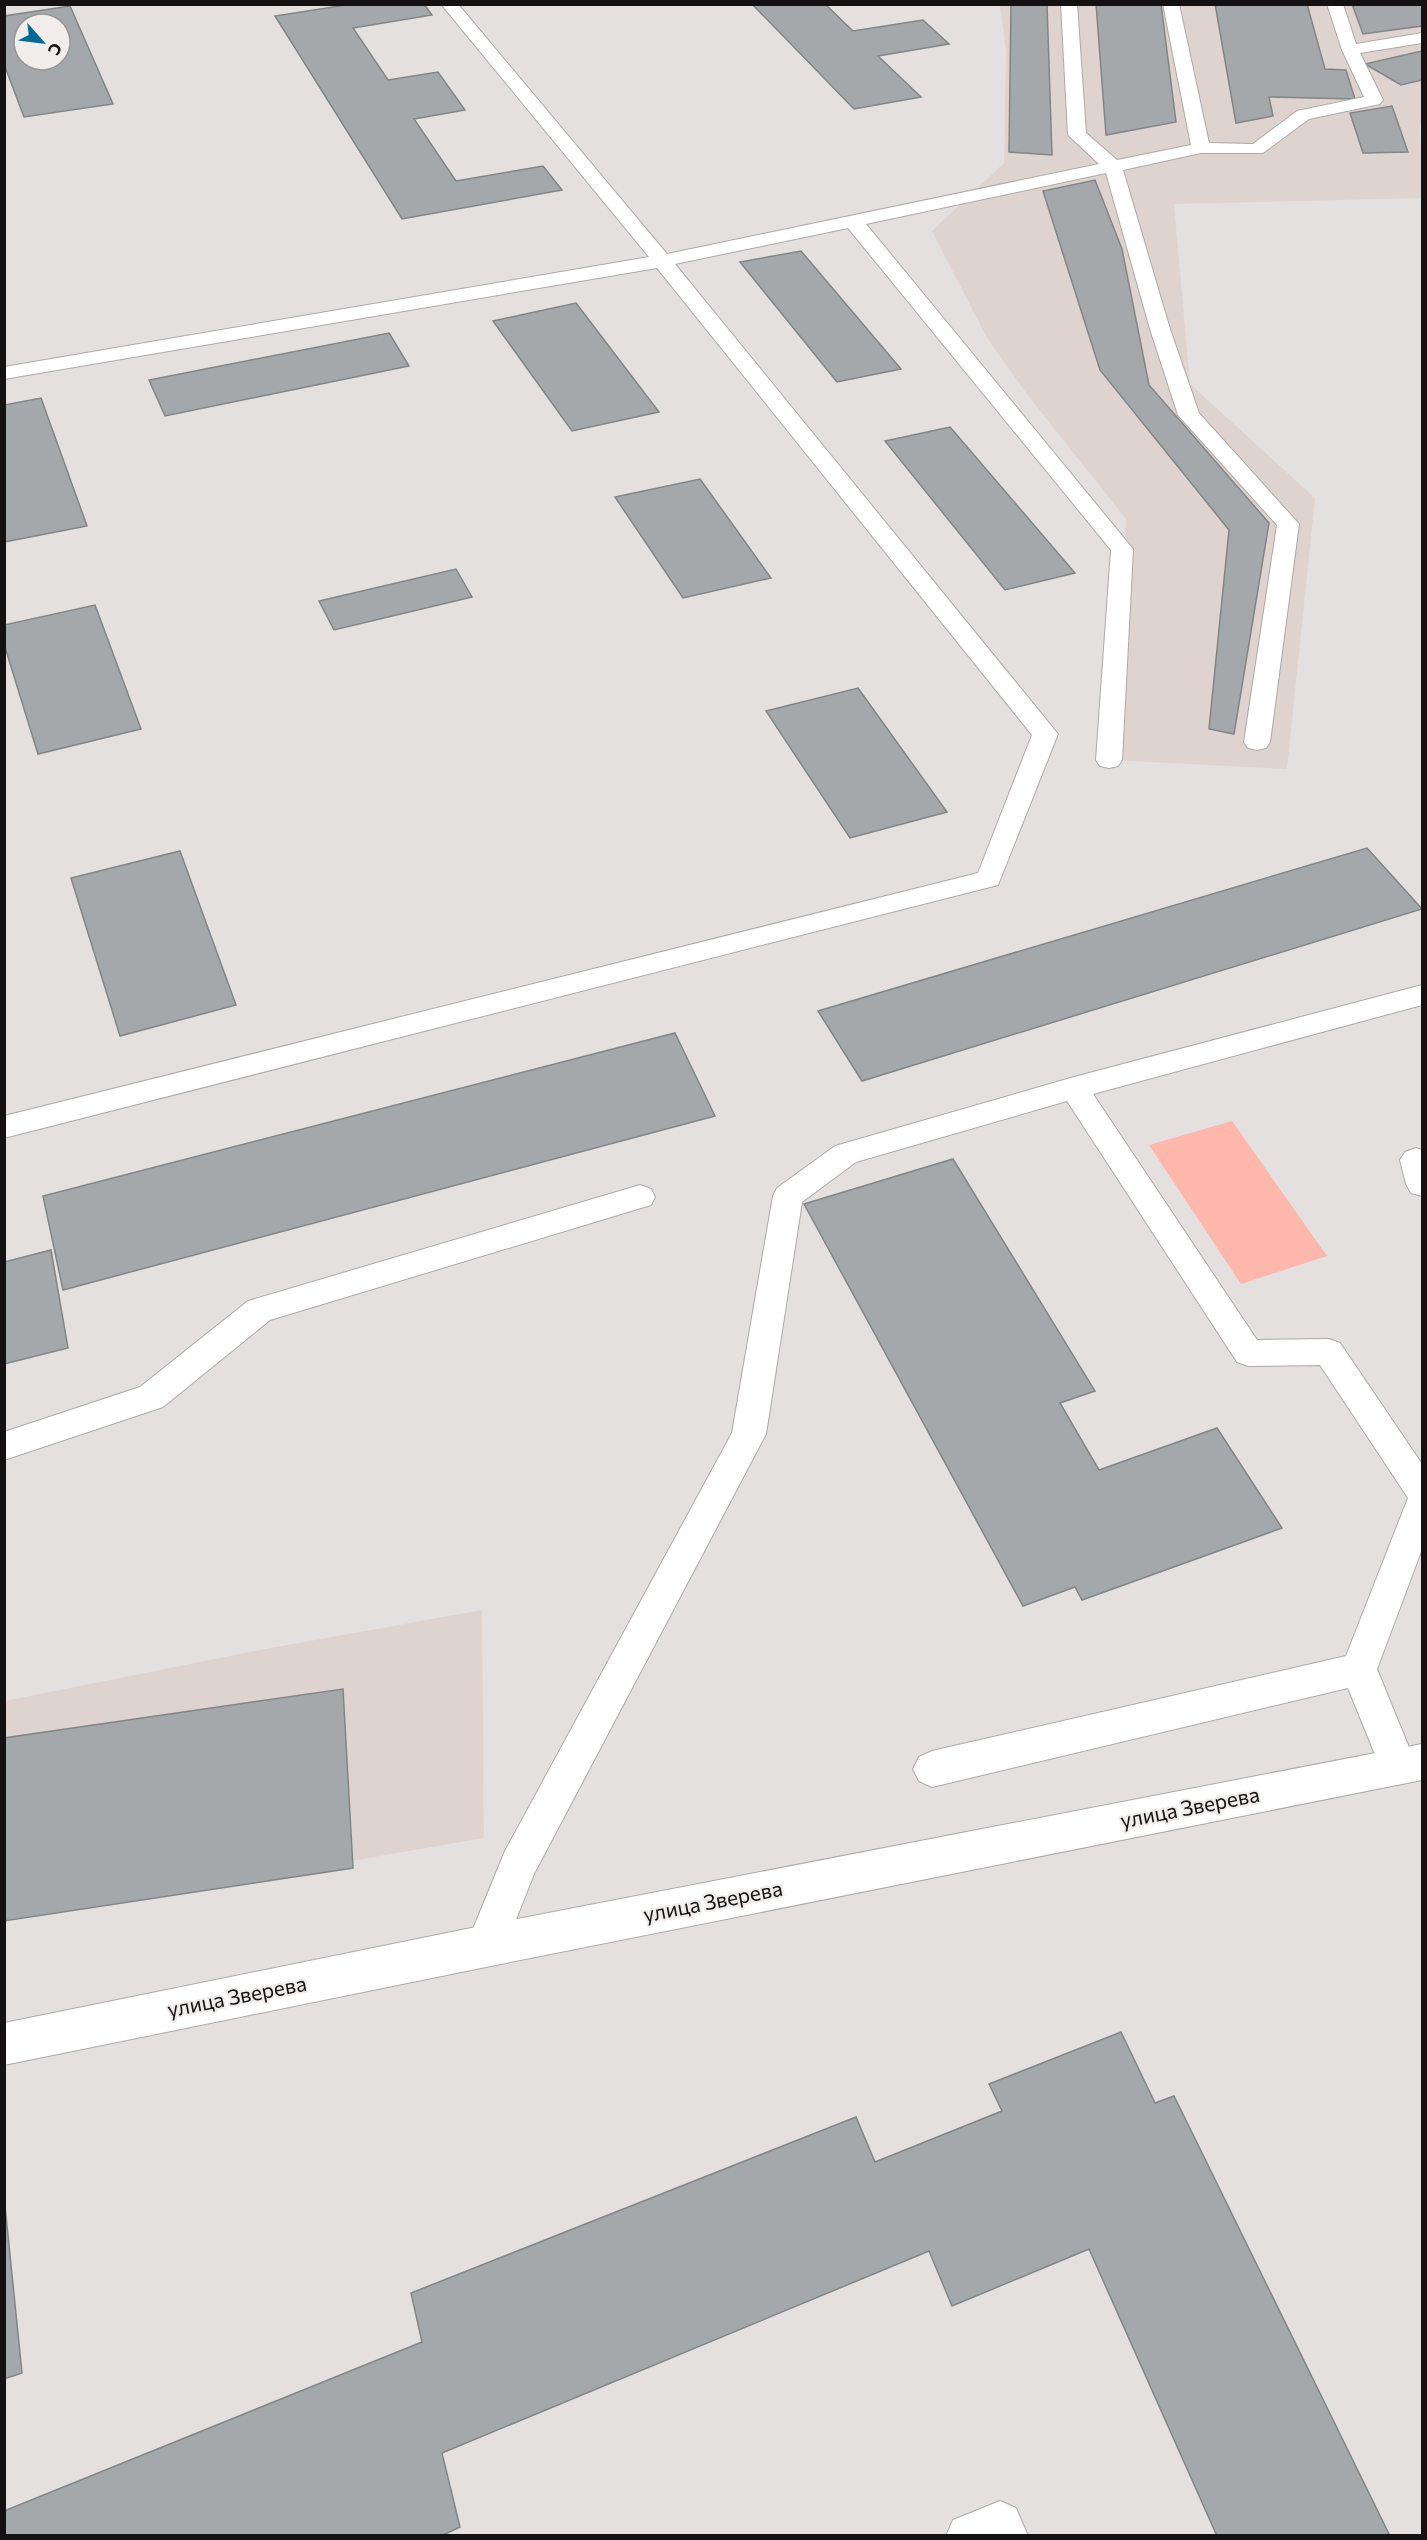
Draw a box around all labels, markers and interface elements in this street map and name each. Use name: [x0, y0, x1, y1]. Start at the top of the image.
north arrow: [12, 12, 72, 72]
text: С: [45, 40, 67, 59]
street label: улица Зверева: [1118, 1781, 1261, 1832]
street label: улица Зверева: [641, 1875, 784, 1926]
street label: улица Зверева: [165, 1970, 308, 2021]

